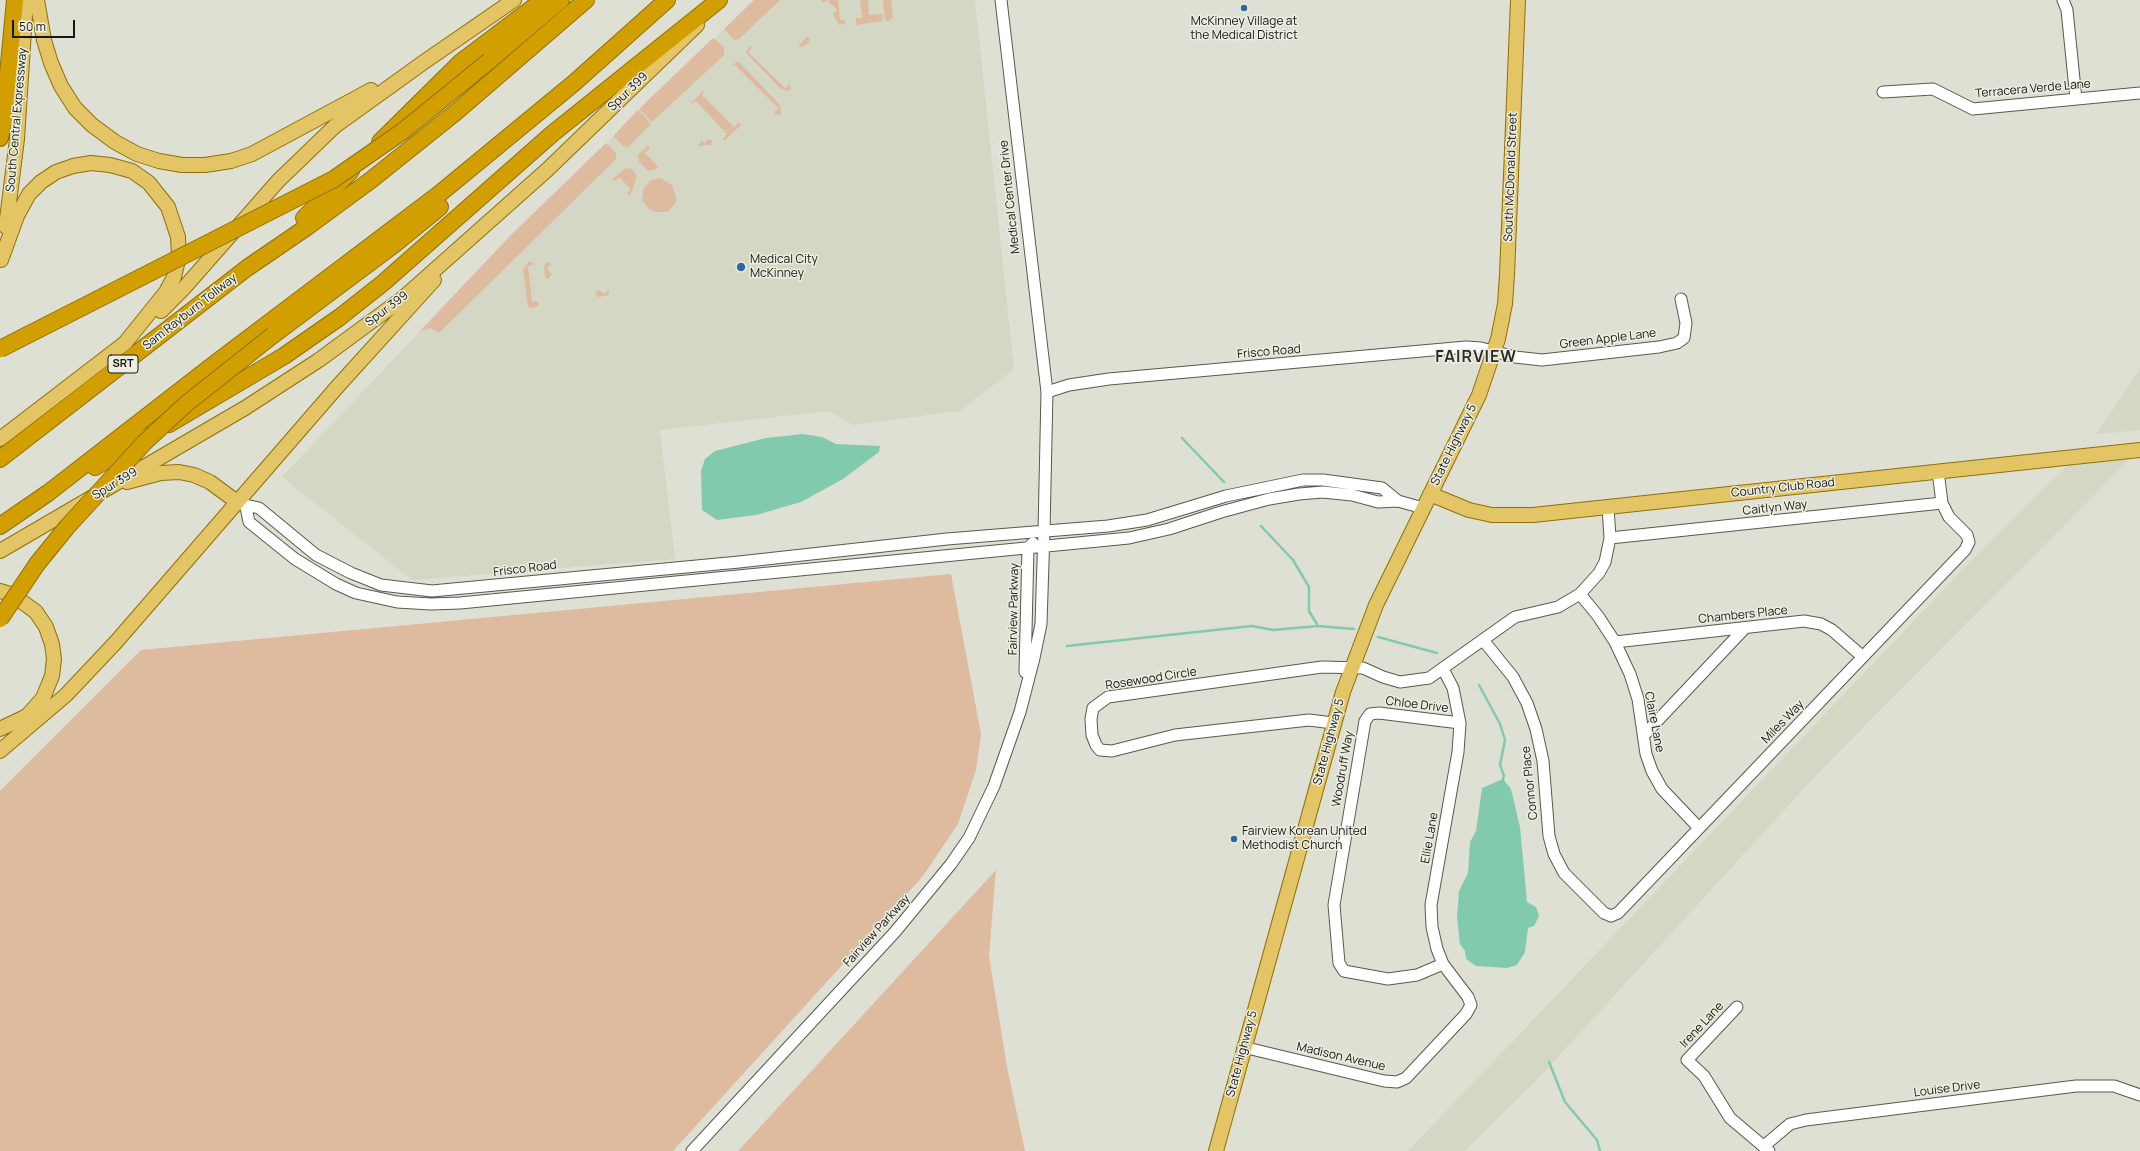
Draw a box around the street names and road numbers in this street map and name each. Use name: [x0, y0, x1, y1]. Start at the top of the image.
street label: South Central Expressway: [4, 47, 30, 193]
street label: Spur 399: [605, 69, 651, 115]
street label: Terracera Verde Lane: [1975, 77, 2091, 101]
street label: South McDonald Street: [1502, 112, 1520, 242]
street label: Medical Center Drive: [997, 139, 1023, 255]
street label: Sam Rayburn Tollway: [140, 271, 240, 353]
street label: Spur 399: [363, 288, 411, 330]
street label: Green Apple Lane: [1559, 326, 1657, 352]
street label: Frisco Road: [1237, 342, 1301, 362]
road number: SRT: [108, 355, 138, 373]
street label: State Highway 5: [1428, 402, 1480, 488]
street label: Spur 399: [90, 465, 140, 503]
street label: Country Club Road: [1730, 475, 1836, 501]
street label: Caitlyn Way: [1742, 497, 1808, 519]
street label: Frisco Road: [492, 558, 558, 580]
street label: Fairview Parkway: [1006, 563, 1022, 655]
street label: Chambers Place: [1698, 603, 1788, 627]
street label: Rosewood Circle: [1104, 665, 1198, 693]
street label: Claire Lane: [1641, 691, 1667, 753]
street label: Chloe Drive: [1385, 694, 1449, 716]
street label: State Highway 5: [1311, 697, 1347, 787]
street label: Miles Way: [1759, 697, 1807, 747]
street label: Woodruff Way: [1329, 730, 1357, 808]
street label: Connor Place: [1519, 745, 1541, 821]
street label: Ellie Lane: [1418, 811, 1442, 865]
street label: Fairview Parkway: [841, 892, 913, 970]
street label: Irene Lane: [1677, 999, 1727, 1051]
street label: State Highway 5: [1224, 1009, 1260, 1099]
street label: Madison Avenue: [1295, 1040, 1387, 1074]
street label: Louise Drive: [1913, 1078, 1981, 1100]

